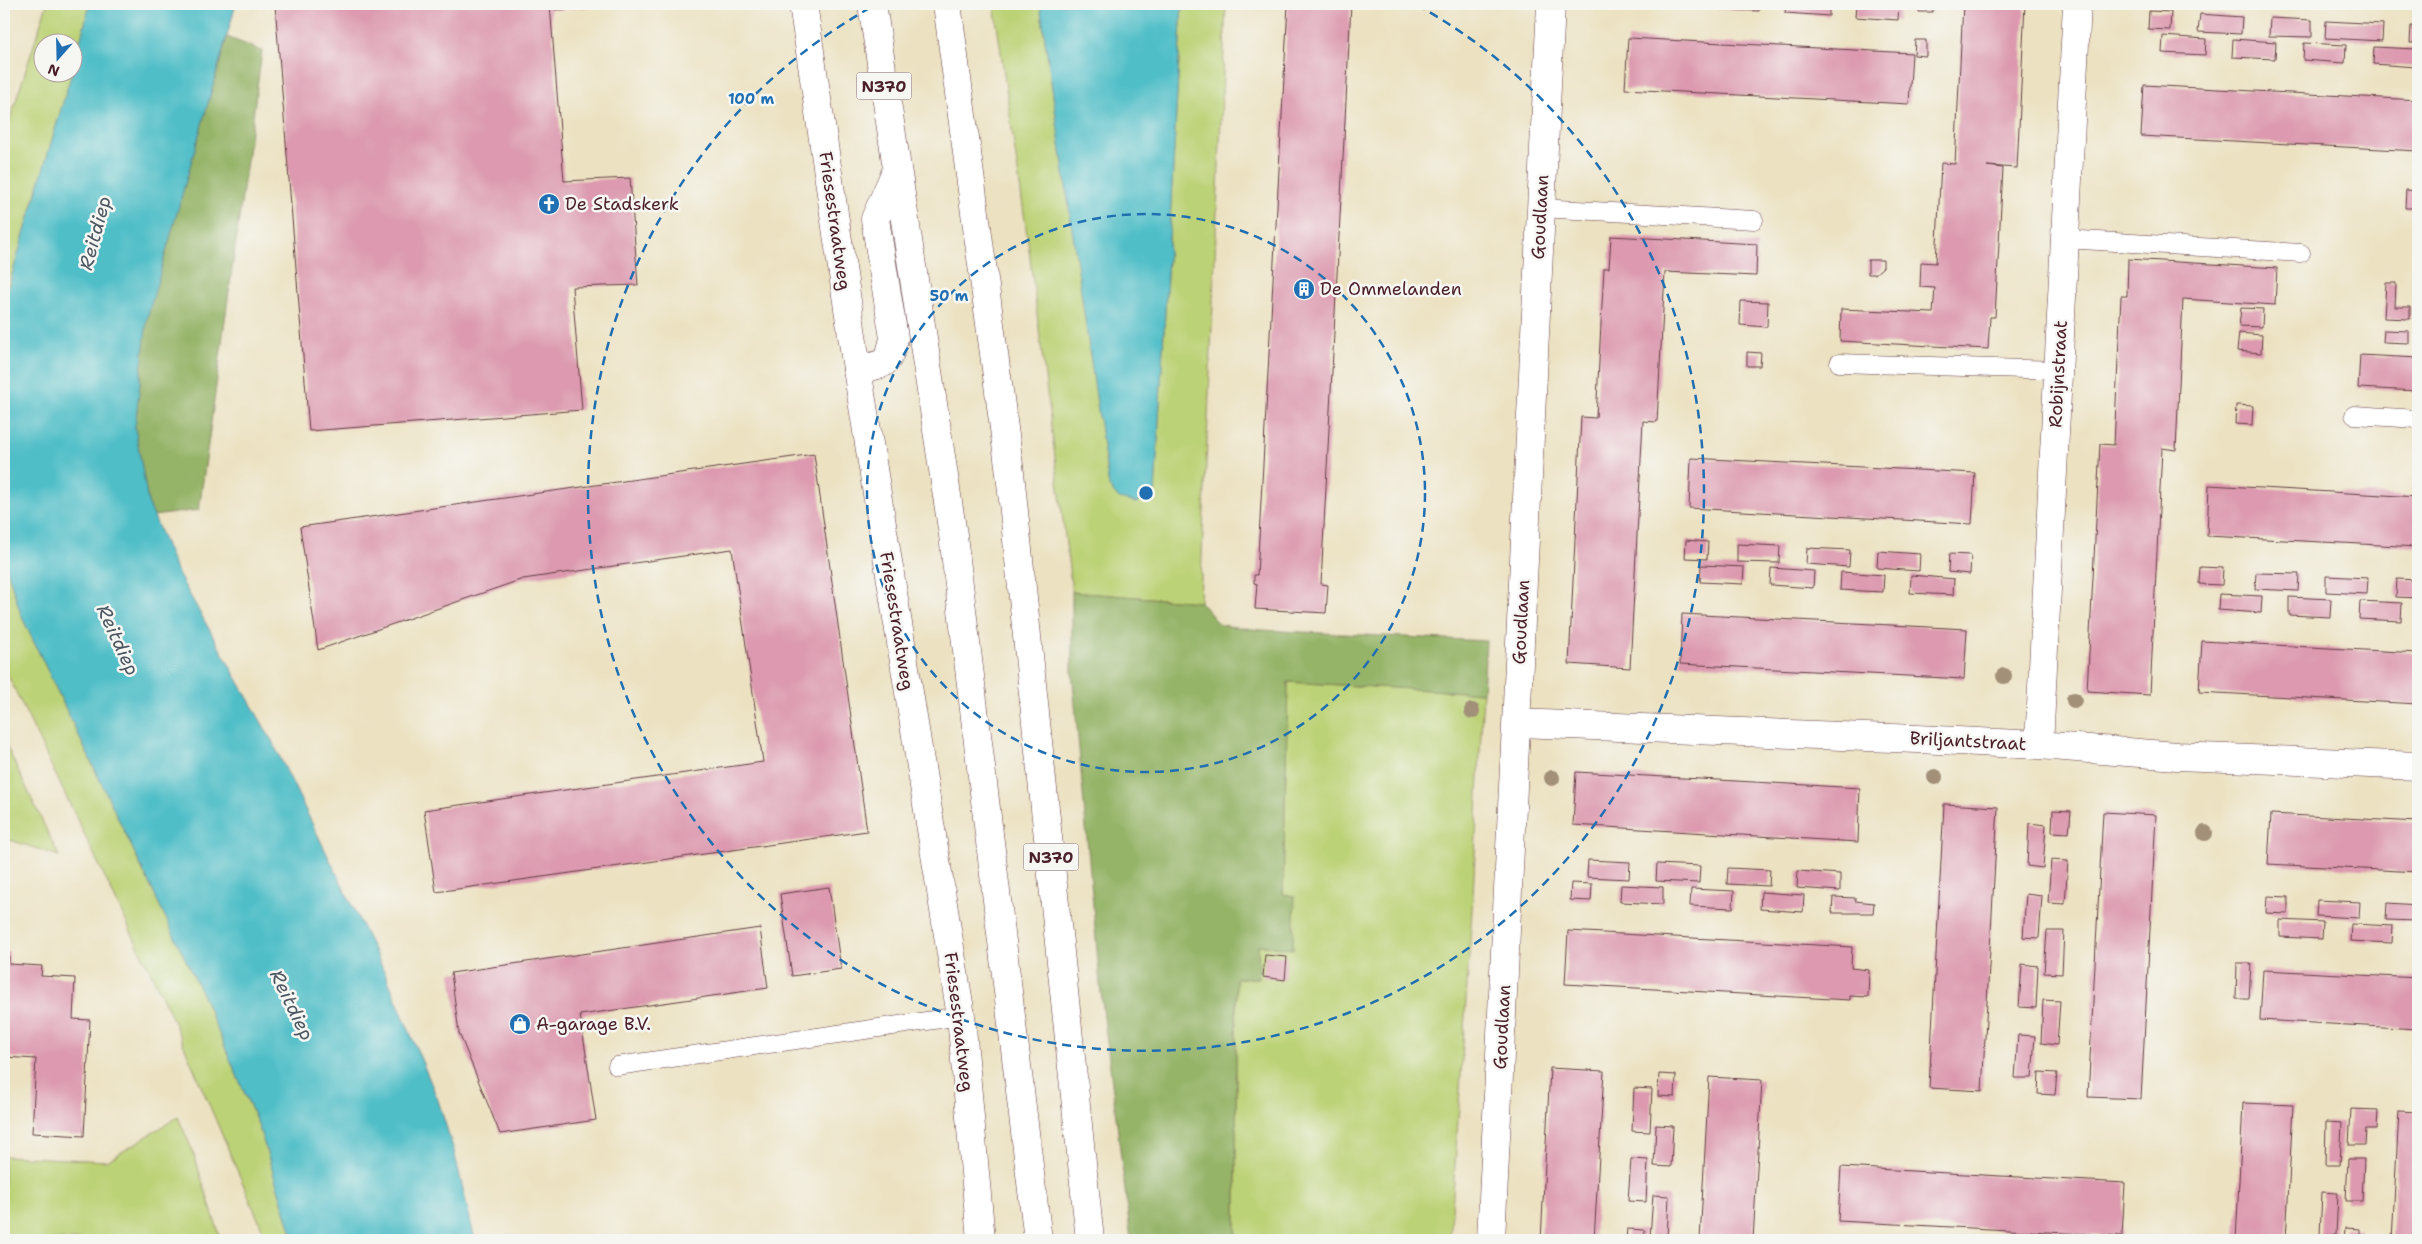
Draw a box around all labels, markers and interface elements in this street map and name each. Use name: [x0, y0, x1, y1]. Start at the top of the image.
north arrow: [32, 32, 82, 82]
text: N: [45, 60, 62, 81]
road number: N370: [856, 72, 912, 100]
text: 100 m: [728, 89, 774, 109]
street label: Friesestraatweg: [813, 150, 857, 292]
street label: Goudlaan: [1526, 174, 1554, 260]
church icon: De Stadskerk: [537, 192, 561, 216]
place label: De Stadskerk: [565, 192, 679, 216]
water label: Reitdiep: [73, 193, 117, 273]
building icon: De Ommelanden: [1292, 277, 1316, 301]
place label: De Ommelanden: [1320, 277, 1462, 301]
text: 50 m: [930, 286, 969, 306]
street label: Robijnstraat: [2043, 320, 2073, 428]
centre of rings: [1137, 484, 1155, 502]
street label: Friesestraatweg: [874, 550, 920, 692]
street label: Goudlaan: [1507, 579, 1535, 665]
water label: Reitdiep: [91, 600, 145, 680]
street label: Briljantstraat: [1909, 726, 2027, 756]
road number: N370: [1024, 844, 1078, 870]
street label: Friesestraatweg: [939, 951, 979, 1093]
water label: Reitdiep: [264, 966, 320, 1044]
street label: Goudlaan: [1488, 984, 1516, 1070]
shop icon: A-garage B.V.: [508, 1012, 532, 1036]
place label: A-garage B.V.: [536, 1012, 651, 1036]

